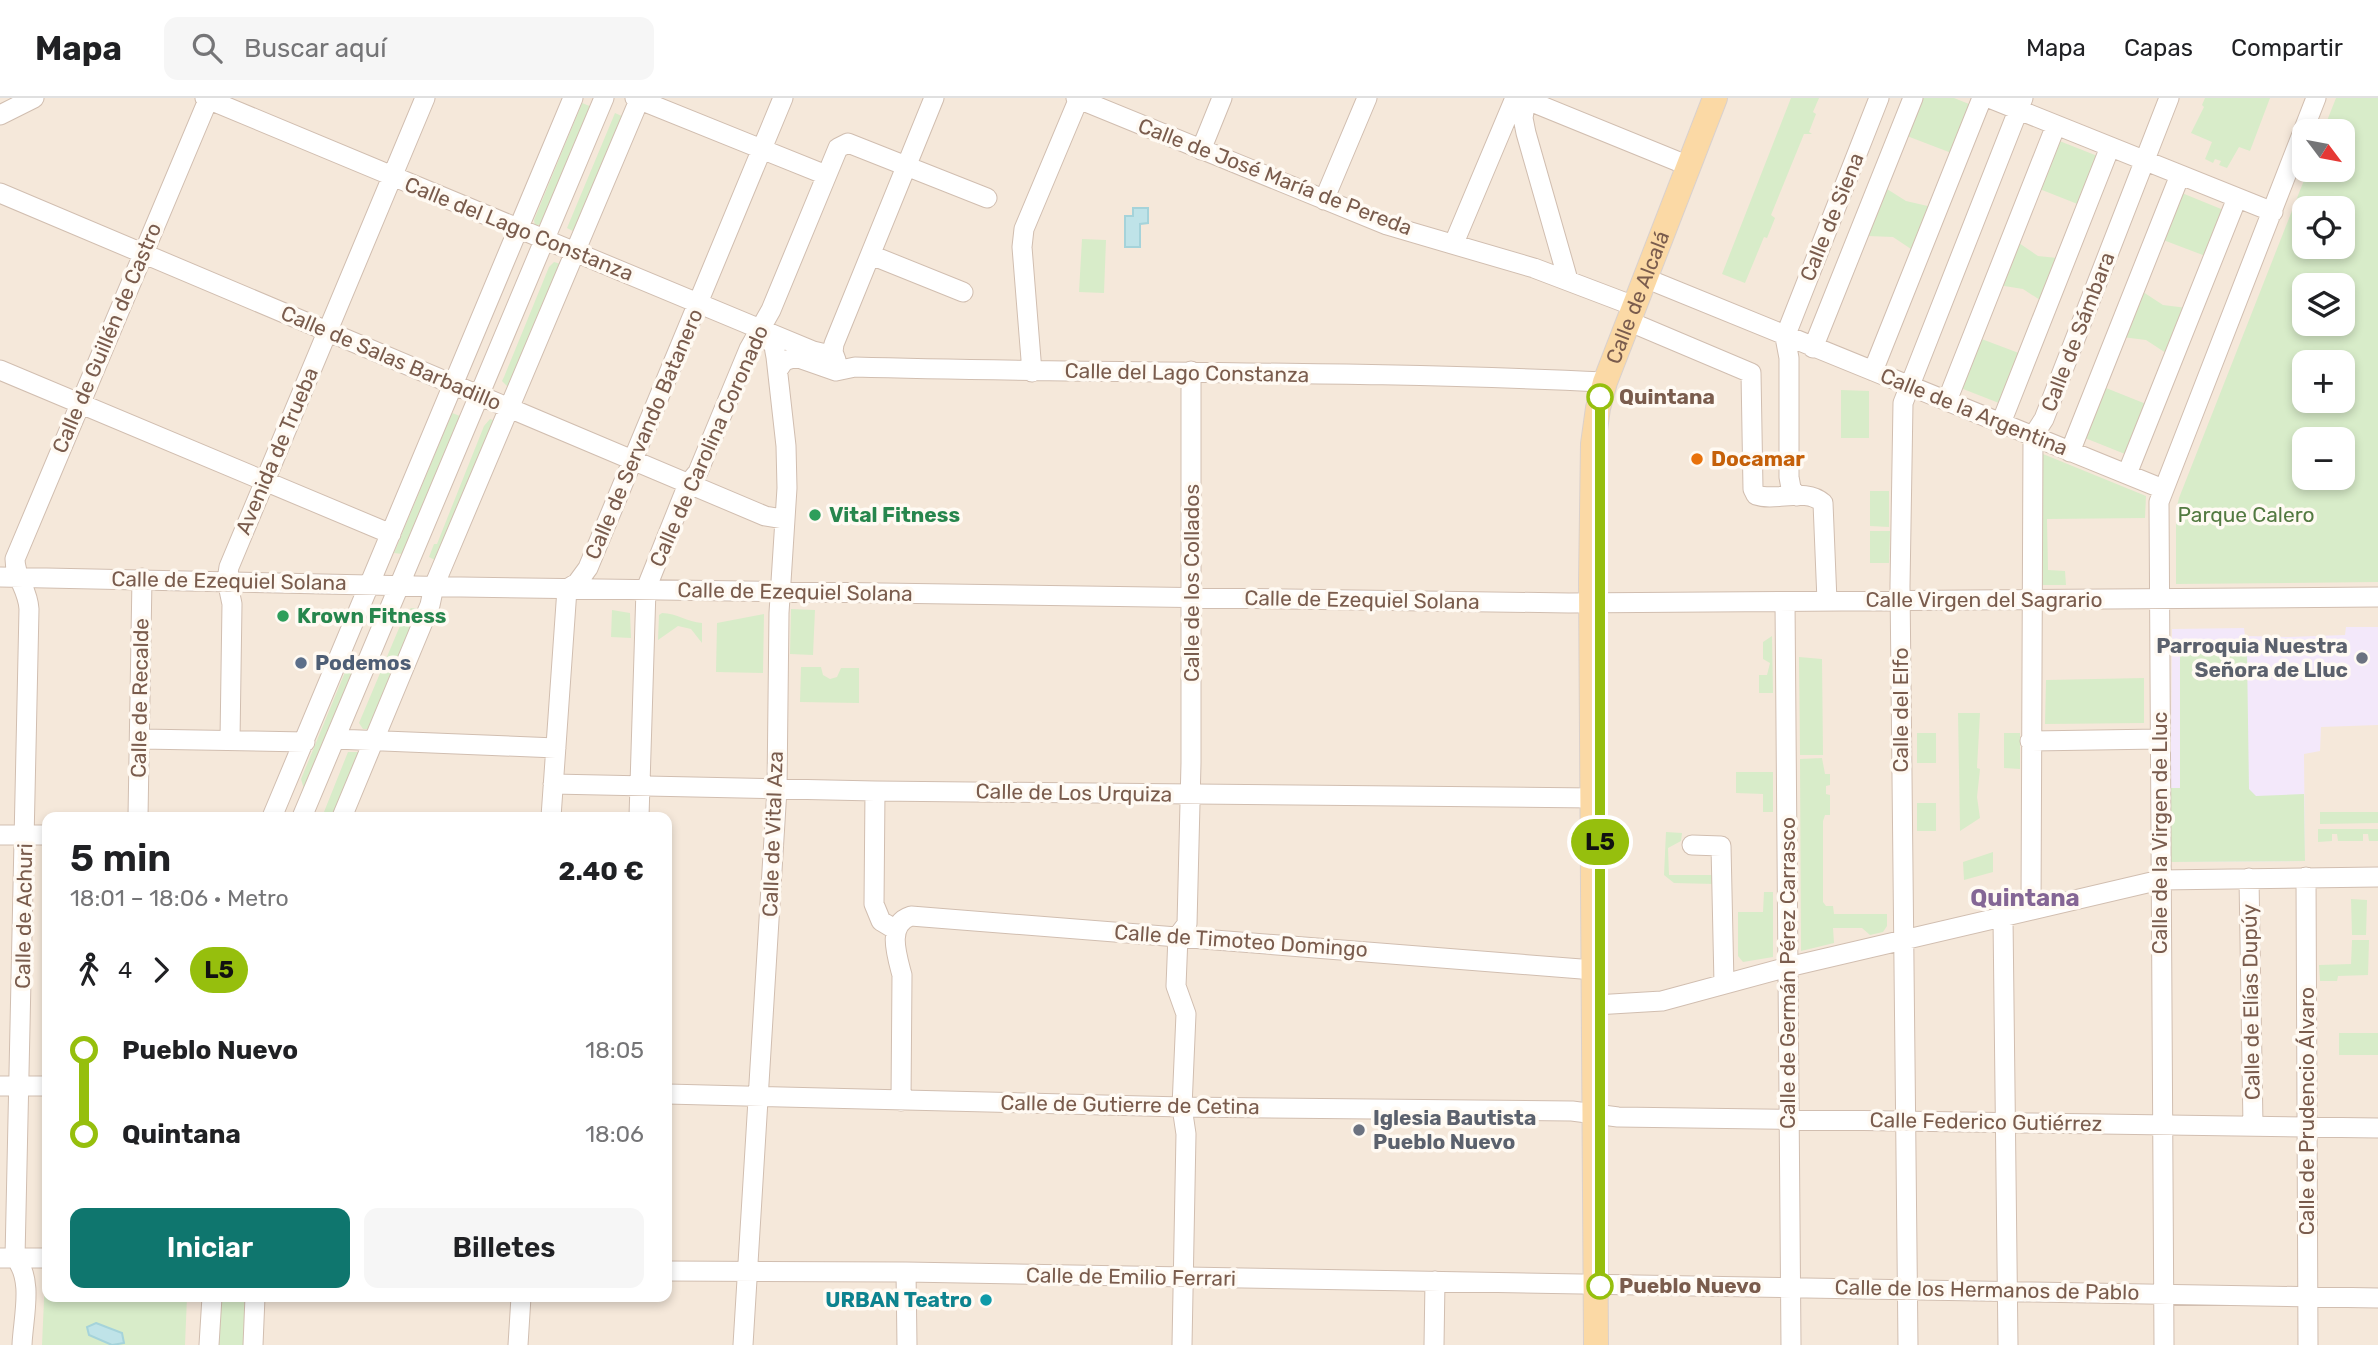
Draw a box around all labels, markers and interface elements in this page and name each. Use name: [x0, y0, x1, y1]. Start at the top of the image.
search box: [164, 17, 654, 80]
text: Mapa: [35, 29, 122, 68]
icon: search: [188, 29, 226, 67]
text: Buscar aquí: [244, 33, 387, 64]
text: Mapa: [2026, 34, 2086, 62]
text: Capas: [2124, 34, 2193, 62]
text: Compartir: [2231, 34, 2343, 62]
street label: Calle de José María de Pereda: [1135, 113, 1416, 240]
north arrow: [2292, 119, 2356, 182]
map controls: [2292, 119, 2355, 490]
street label: Calle de Siena: [1794, 149, 1869, 285]
street label: Calle del Lago Constanza: [401, 171, 637, 286]
button: locate: [2292, 196, 2355, 259]
street label: Calle de Guillén de Castro: [47, 219, 166, 457]
street label: Calle de Alcalá: [1600, 227, 1674, 367]
street label: Calle de Sámbara: [2036, 248, 2119, 415]
button: layers: [2292, 273, 2355, 336]
street label: Calle de Salas Barbadillo: [277, 300, 505, 415]
street label: Calle de Servando Batanero: [579, 305, 708, 563]
street label: Calle de Carolina Coronado: [644, 321, 773, 571]
button: +: [2292, 350, 2355, 413]
street label: Calle del Lago Constanza: [1064, 358, 1310, 387]
street label: Avenida de Trueba: [230, 363, 323, 538]
street label: Calle de la Argentina: [1877, 363, 2071, 461]
marker: Quintana: [1587, 384, 1613, 410]
place label: Quintana: [1619, 384, 1715, 409]
button: −: [2292, 427, 2355, 490]
place label: Docamar: [1711, 446, 1805, 471]
marker: Docamar: [1689, 451, 1705, 467]
street label: Calle de los Collados: [1179, 484, 1204, 682]
place label: Vital Fitness: [829, 502, 960, 527]
park label: Parque Calero: [2178, 502, 2314, 527]
marker: Vital Fitness: [807, 507, 823, 523]
street label: Calle de Ezequiel Solana: [111, 566, 347, 595]
street label: Calle de Ezequiel Solana: [677, 577, 913, 606]
street label: Calle de Ezequiel Solana: [1244, 585, 1480, 614]
street label: Calle Virgen del Sagrario: [1865, 587, 2103, 612]
place label: Krown Fitness: [297, 603, 446, 628]
marker: Krown Fitness: [275, 608, 291, 624]
street label: Calle de Recalde: [126, 618, 153, 778]
place label: Parroquia Nuestra Señora de Lluc: [2156, 633, 2348, 682]
street label: Calle del Elfo: [1888, 648, 1913, 772]
place label: Podemos: [315, 650, 411, 675]
marker: Parroquia Nuestra Señora de Lluc: [2354, 650, 2370, 666]
marker: Podemos: [293, 655, 309, 671]
street label: Calle de la Virgen de Lluc: [2147, 712, 2172, 954]
street label: Calle de Vital Aza: [757, 751, 788, 917]
street label: Calle de Los Urquiza: [976, 778, 1173, 807]
street label: Calle de Germán Pérez Carrasco: [1775, 817, 1800, 1129]
line badge: L5: [1568, 819, 1632, 865]
text: L5: [1585, 828, 1615, 856]
text: 5 min: [70, 835, 171, 881]
street label: Calle de Achuri: [10, 843, 37, 989]
text: 2.40 €: [559, 856, 644, 887]
text: 18:01 – 18:06 · Metro: [70, 884, 289, 912]
district label: Quintana: [1970, 884, 2080, 912]
street label: Calle de Elías Dupúy: [2236, 903, 2265, 1100]
street label: Calle de Timoteo Domingo: [1113, 919, 1369, 962]
icon: walk: [70, 951, 108, 989]
icon: forward: [142, 951, 180, 989]
text: 4: [118, 956, 132, 984]
text: L5: [204, 956, 234, 984]
street label: Calle de Prudencio Álvaro: [2294, 987, 2319, 1235]
text: Pueblo Nuevo: [122, 1035, 298, 1066]
text: 18:05: [585, 1036, 644, 1064]
street label: Calle de Gutierre de Cetina: [1000, 1090, 1260, 1119]
place label: Iglesia Bautista Pueblo Nuevo: [1373, 1105, 1536, 1154]
street label: Calle Federico Gutiérrez: [1869, 1107, 2103, 1136]
text: Quintana: [122, 1119, 241, 1150]
text: 18:06: [585, 1120, 644, 1148]
marker: Iglesia Bautista Pueblo Nuevo: [1351, 1122, 1367, 1138]
button: Iniciar: [70, 1208, 350, 1288]
button: Billetes: [364, 1208, 644, 1288]
street label: Calle de Emilio Ferrari: [1026, 1262, 1236, 1291]
marker: Pueblo Nuevo: [1587, 1273, 1613, 1299]
place label: Pueblo Nuevo: [1619, 1273, 1761, 1298]
street label: Calle de los Hermanos de Pablo: [1834, 1274, 2140, 1305]
place label: URBAN Teatro: [825, 1287, 972, 1312]
marker: URBAN Teatro: [978, 1292, 994, 1308]

